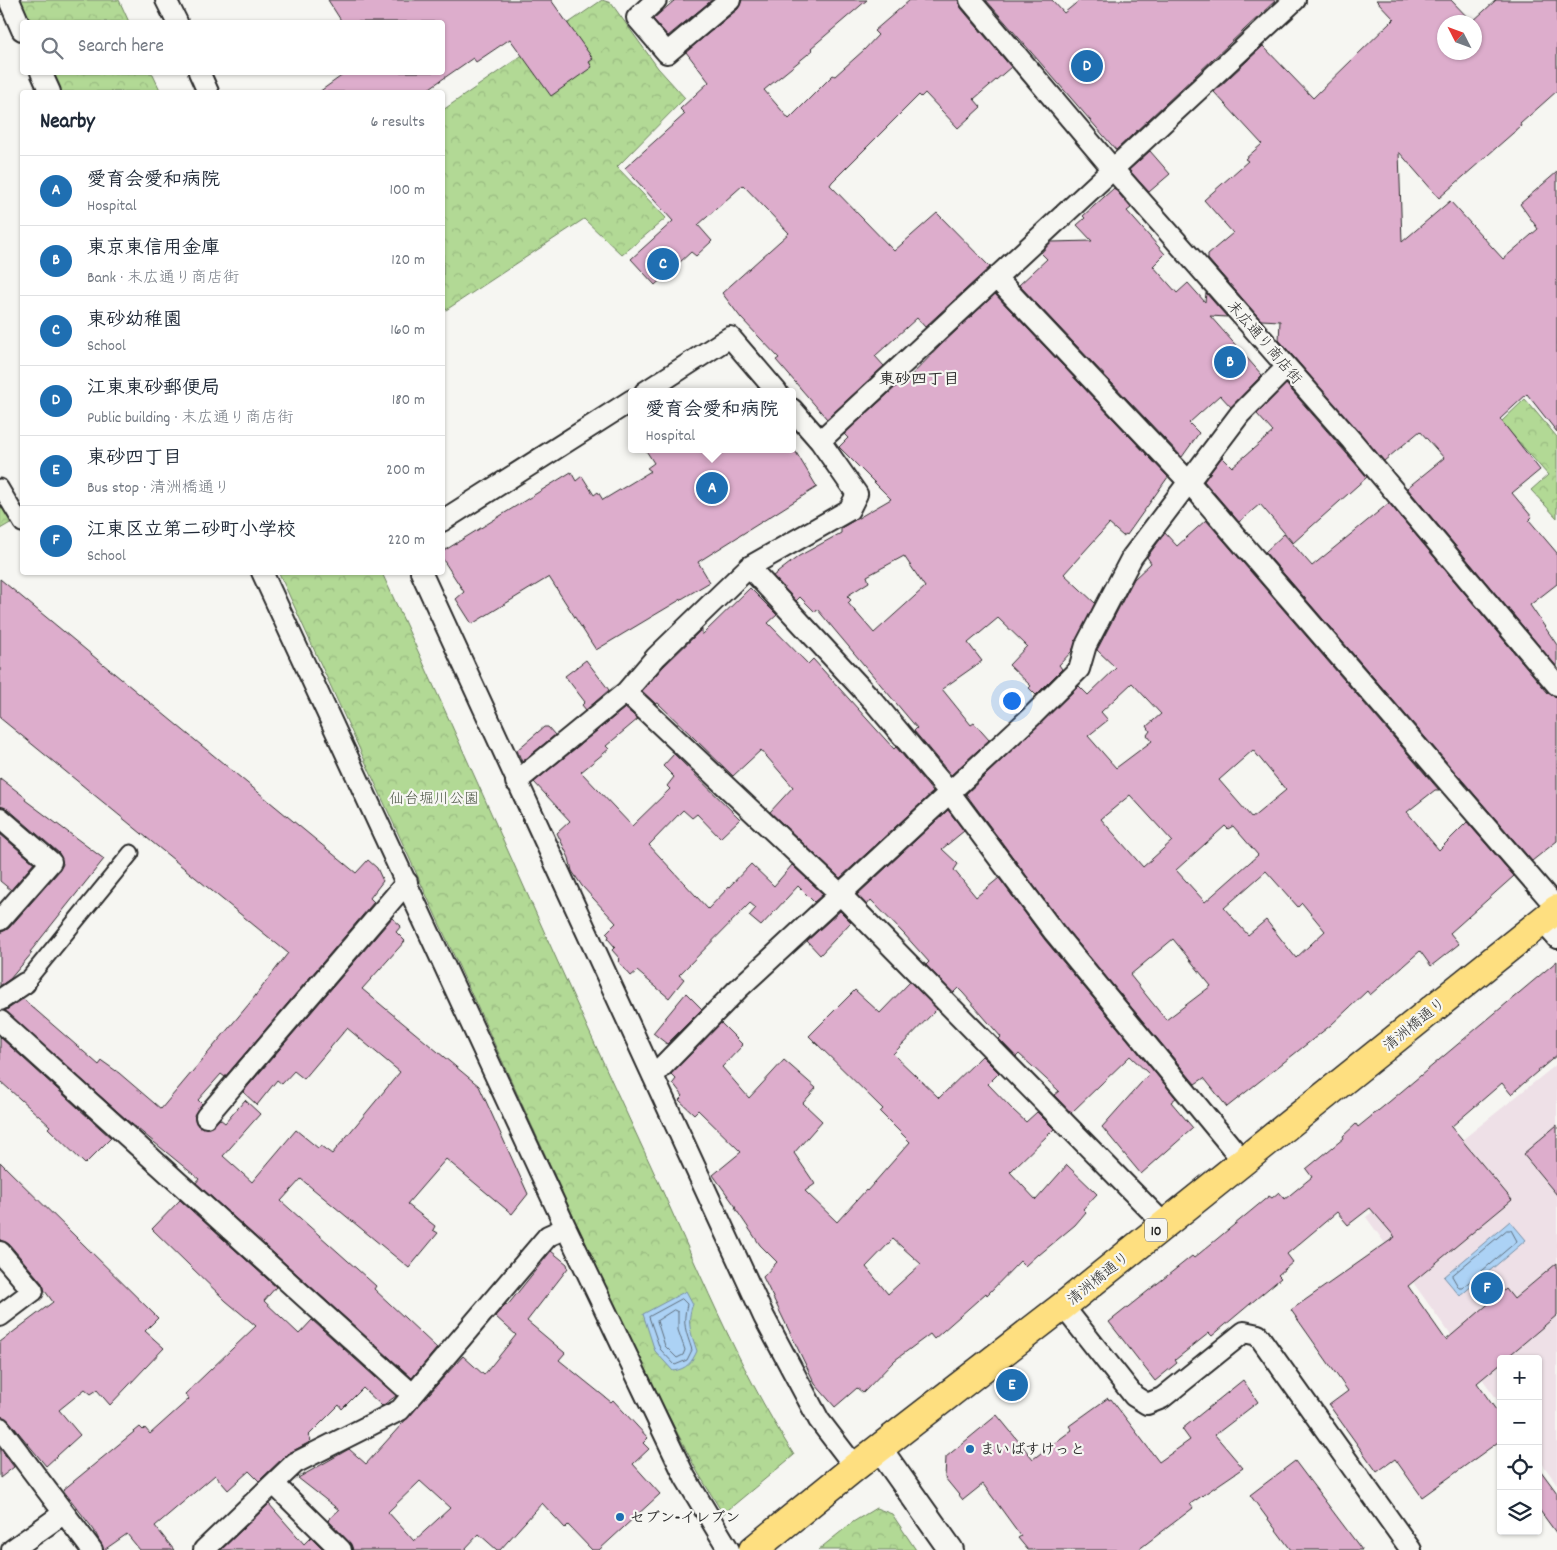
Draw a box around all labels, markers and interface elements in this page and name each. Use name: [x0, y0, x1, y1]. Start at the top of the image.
north arrow: [1437, 15, 1482, 60]
search box: [20, 20, 445, 75]
icon: search: [38, 34, 66, 62]
text: Search here: [78, 34, 164, 61]
pin: D: [1071, 47, 1103, 85]
text: Nearby: [40, 108, 95, 138]
text: 6 results: [370, 111, 425, 134]
text: 愛育会愛和病院: [87, 168, 220, 195]
text: A: [52, 179, 60, 202]
text: 100 m: [389, 179, 425, 202]
text: Hospital: [87, 195, 137, 218]
text: 東京東信用金庫: [87, 236, 220, 263]
pin: C: [647, 245, 679, 283]
text: B: [52, 249, 60, 272]
text: 120 m: [391, 249, 425, 272]
text: Bank · 末広通り商店街: [87, 267, 239, 290]
street label: 末広通り商店街: [1221, 296, 1306, 390]
text: 東砂幼稚園: [87, 308, 182, 335]
text: C: [52, 319, 60, 342]
text: 160 m: [390, 319, 425, 342]
text: School: [87, 335, 126, 358]
pin: B: [1214, 343, 1246, 381]
district label: 東砂四丁目: [879, 369, 959, 392]
text: 江東東砂郵便局: [87, 376, 220, 403]
popup: [628, 388, 796, 453]
text: D: [52, 389, 60, 412]
text: 180 m: [392, 389, 425, 412]
text: 愛育会愛和病院: [645, 398, 779, 425]
text: Public building · 末広通り商店街: [87, 407, 293, 430]
text: Hospital: [645, 425, 695, 448]
text: 東砂四丁目: [87, 446, 182, 473]
text: E: [52, 459, 60, 482]
text: 200 m: [386, 459, 425, 482]
pin: A: [696, 469, 728, 507]
text: Bus stop · 清洲橋通り: [87, 477, 230, 500]
text: 江東区立第二砂町小学校: [87, 518, 296, 545]
text: F: [52, 529, 60, 552]
text: 220 m: [388, 529, 425, 552]
text: School: [87, 545, 126, 568]
your location: [999, 688, 1025, 714]
park label: 仙台堀川公園: [389, 789, 479, 811]
street label: 清洲橋通り: [1379, 993, 1451, 1058]
road number: 10: [1145, 1218, 1167, 1242]
street label: 清洲橋通り: [1063, 1247, 1135, 1312]
pin: F: [1471, 1269, 1503, 1307]
map controls: [1497, 1355, 1542, 1535]
button: +: [1497, 1355, 1542, 1400]
pin: E: [996, 1366, 1028, 1404]
button: −: [1497, 1400, 1542, 1445]
place label: まいばすけっと: [980, 1440, 1085, 1462]
marker: まいばすけっと: [964, 1443, 976, 1455]
button: locate: [1497, 1445, 1542, 1490]
button: layers: [1497, 1490, 1542, 1535]
place label: セブン-イレブン: [630, 1508, 740, 1530]
marker: セブン-イレブン: [614, 1511, 626, 1523]

